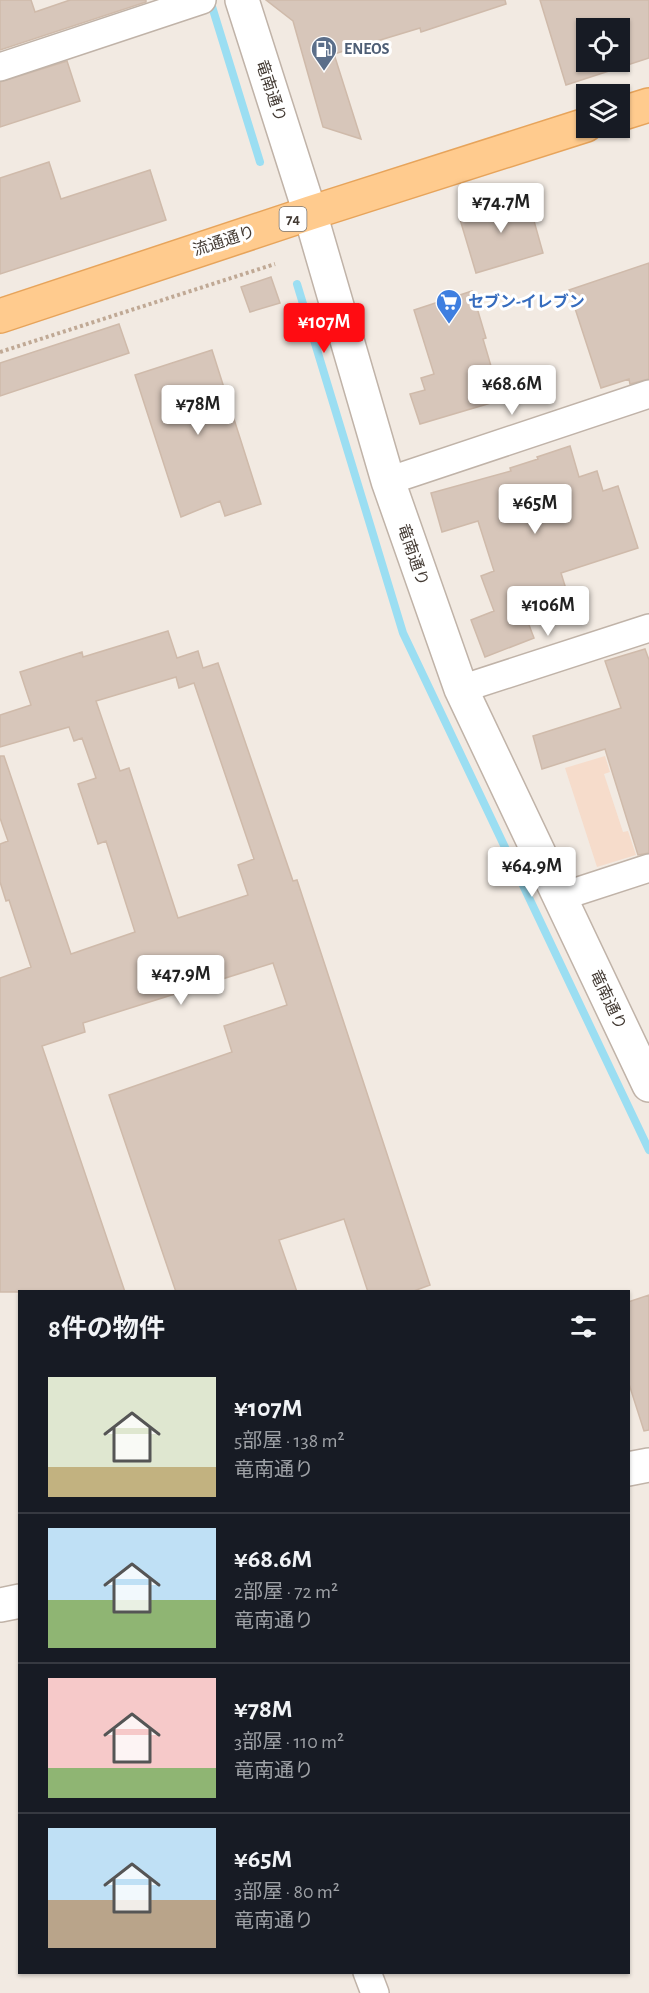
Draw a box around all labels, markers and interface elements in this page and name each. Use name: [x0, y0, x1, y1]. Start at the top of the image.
map controls: [576, 18, 630, 138]
button: locate: [576, 18, 630, 72]
fuel station icon: ENEOS: [309, 34, 339, 72]
place label: ENEOS: [344, 41, 389, 57]
street label: 竜南通り: [254, 58, 289, 124]
button: layers: [576, 84, 630, 138]
pin: ¥74.7M: [452, 183, 550, 234]
text: ¥74.7M: [472, 192, 530, 212]
road number: 74: [280, 207, 306, 231]
street label: 流通通り: [191, 223, 257, 258]
supermarket icon: セブン-イレブン: [434, 287, 464, 325]
place label: セブン-イレブン: [468, 293, 585, 310]
pin: ¥107M: [282, 303, 366, 354]
text: ¥107M: [298, 312, 350, 332]
pin: ¥68.6M: [463, 365, 561, 416]
text: ¥68.6M: [482, 374, 542, 394]
pin: ¥78M: [162, 385, 234, 436]
text: ¥78M: [176, 394, 220, 414]
pin: ¥65M: [499, 484, 571, 535]
text: ¥65M: [513, 493, 557, 513]
street label: 竜南通り: [395, 522, 432, 588]
pin: ¥106M: [506, 586, 590, 637]
text: ¥106M: [521, 595, 575, 615]
pin: ¥64.9M: [483, 847, 581, 898]
text: ¥64.9M: [502, 856, 562, 876]
pin: ¥47.9M: [132, 955, 230, 1006]
text: ¥47.9M: [151, 964, 211, 984]
street label: 竜南通り: [587, 967, 630, 1032]
icon: filters: [567, 1310, 600, 1343]
text: 8件の物件: [48, 1316, 165, 1342]
text: ¥107M: [234, 1395, 303, 1421]
icon: home: [96, 1401, 168, 1473]
text: 5部屋 · 138 m²: [234, 1431, 344, 1451]
text: 竜南通り: [234, 1460, 314, 1480]
text: ¥68.6M: [234, 1546, 312, 1572]
icon: home: [96, 1552, 168, 1624]
text: 2部屋 · 72 m²: [234, 1582, 338, 1602]
text: 竜南通り: [234, 1611, 314, 1631]
text: ¥78M: [234, 1696, 292, 1722]
icon: home: [96, 1702, 168, 1774]
text: 3部屋 · 110 m²: [234, 1732, 344, 1752]
text: 竜南通り: [234, 1761, 314, 1781]
text: ¥65M: [234, 1846, 292, 1872]
icon: home: [96, 1852, 168, 1924]
text: 3部屋 · 80 m²: [234, 1882, 340, 1902]
text: 竜南通り: [234, 1911, 314, 1931]

